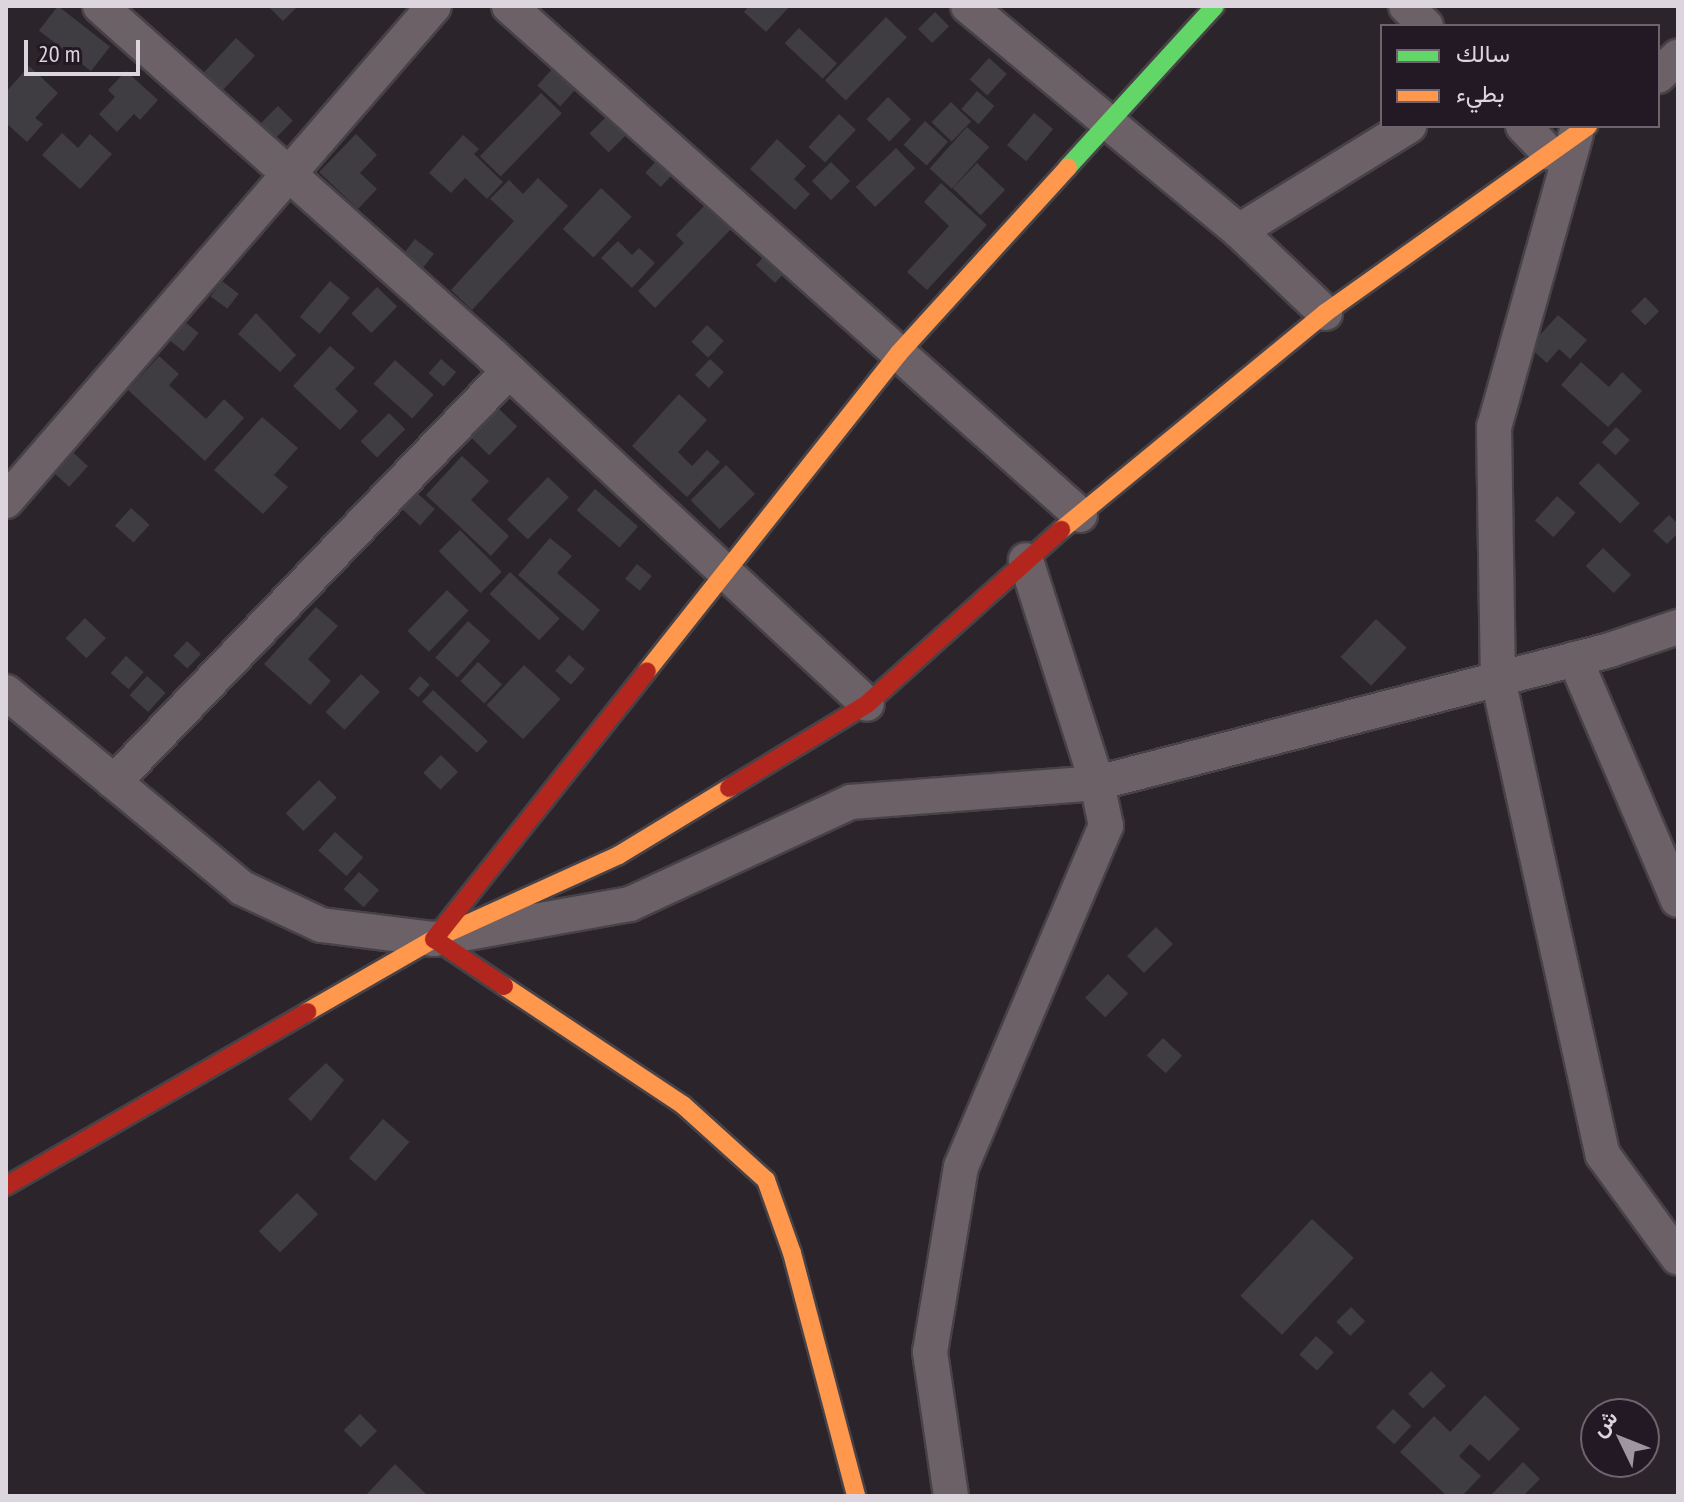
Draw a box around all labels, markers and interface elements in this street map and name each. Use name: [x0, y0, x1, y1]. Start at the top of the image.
scale bar: [28, 24, 144, 74]
legend: [1380, 24, 1660, 128]
text: 20 m: [38, 38, 80, 69]
text: سالك: [1456, 38, 1510, 69]
text: بطيء: [1456, 78, 1505, 109]
north arrow: [1580, 1398, 1660, 1478]
text: ش: [1585, 1404, 1623, 1442]

